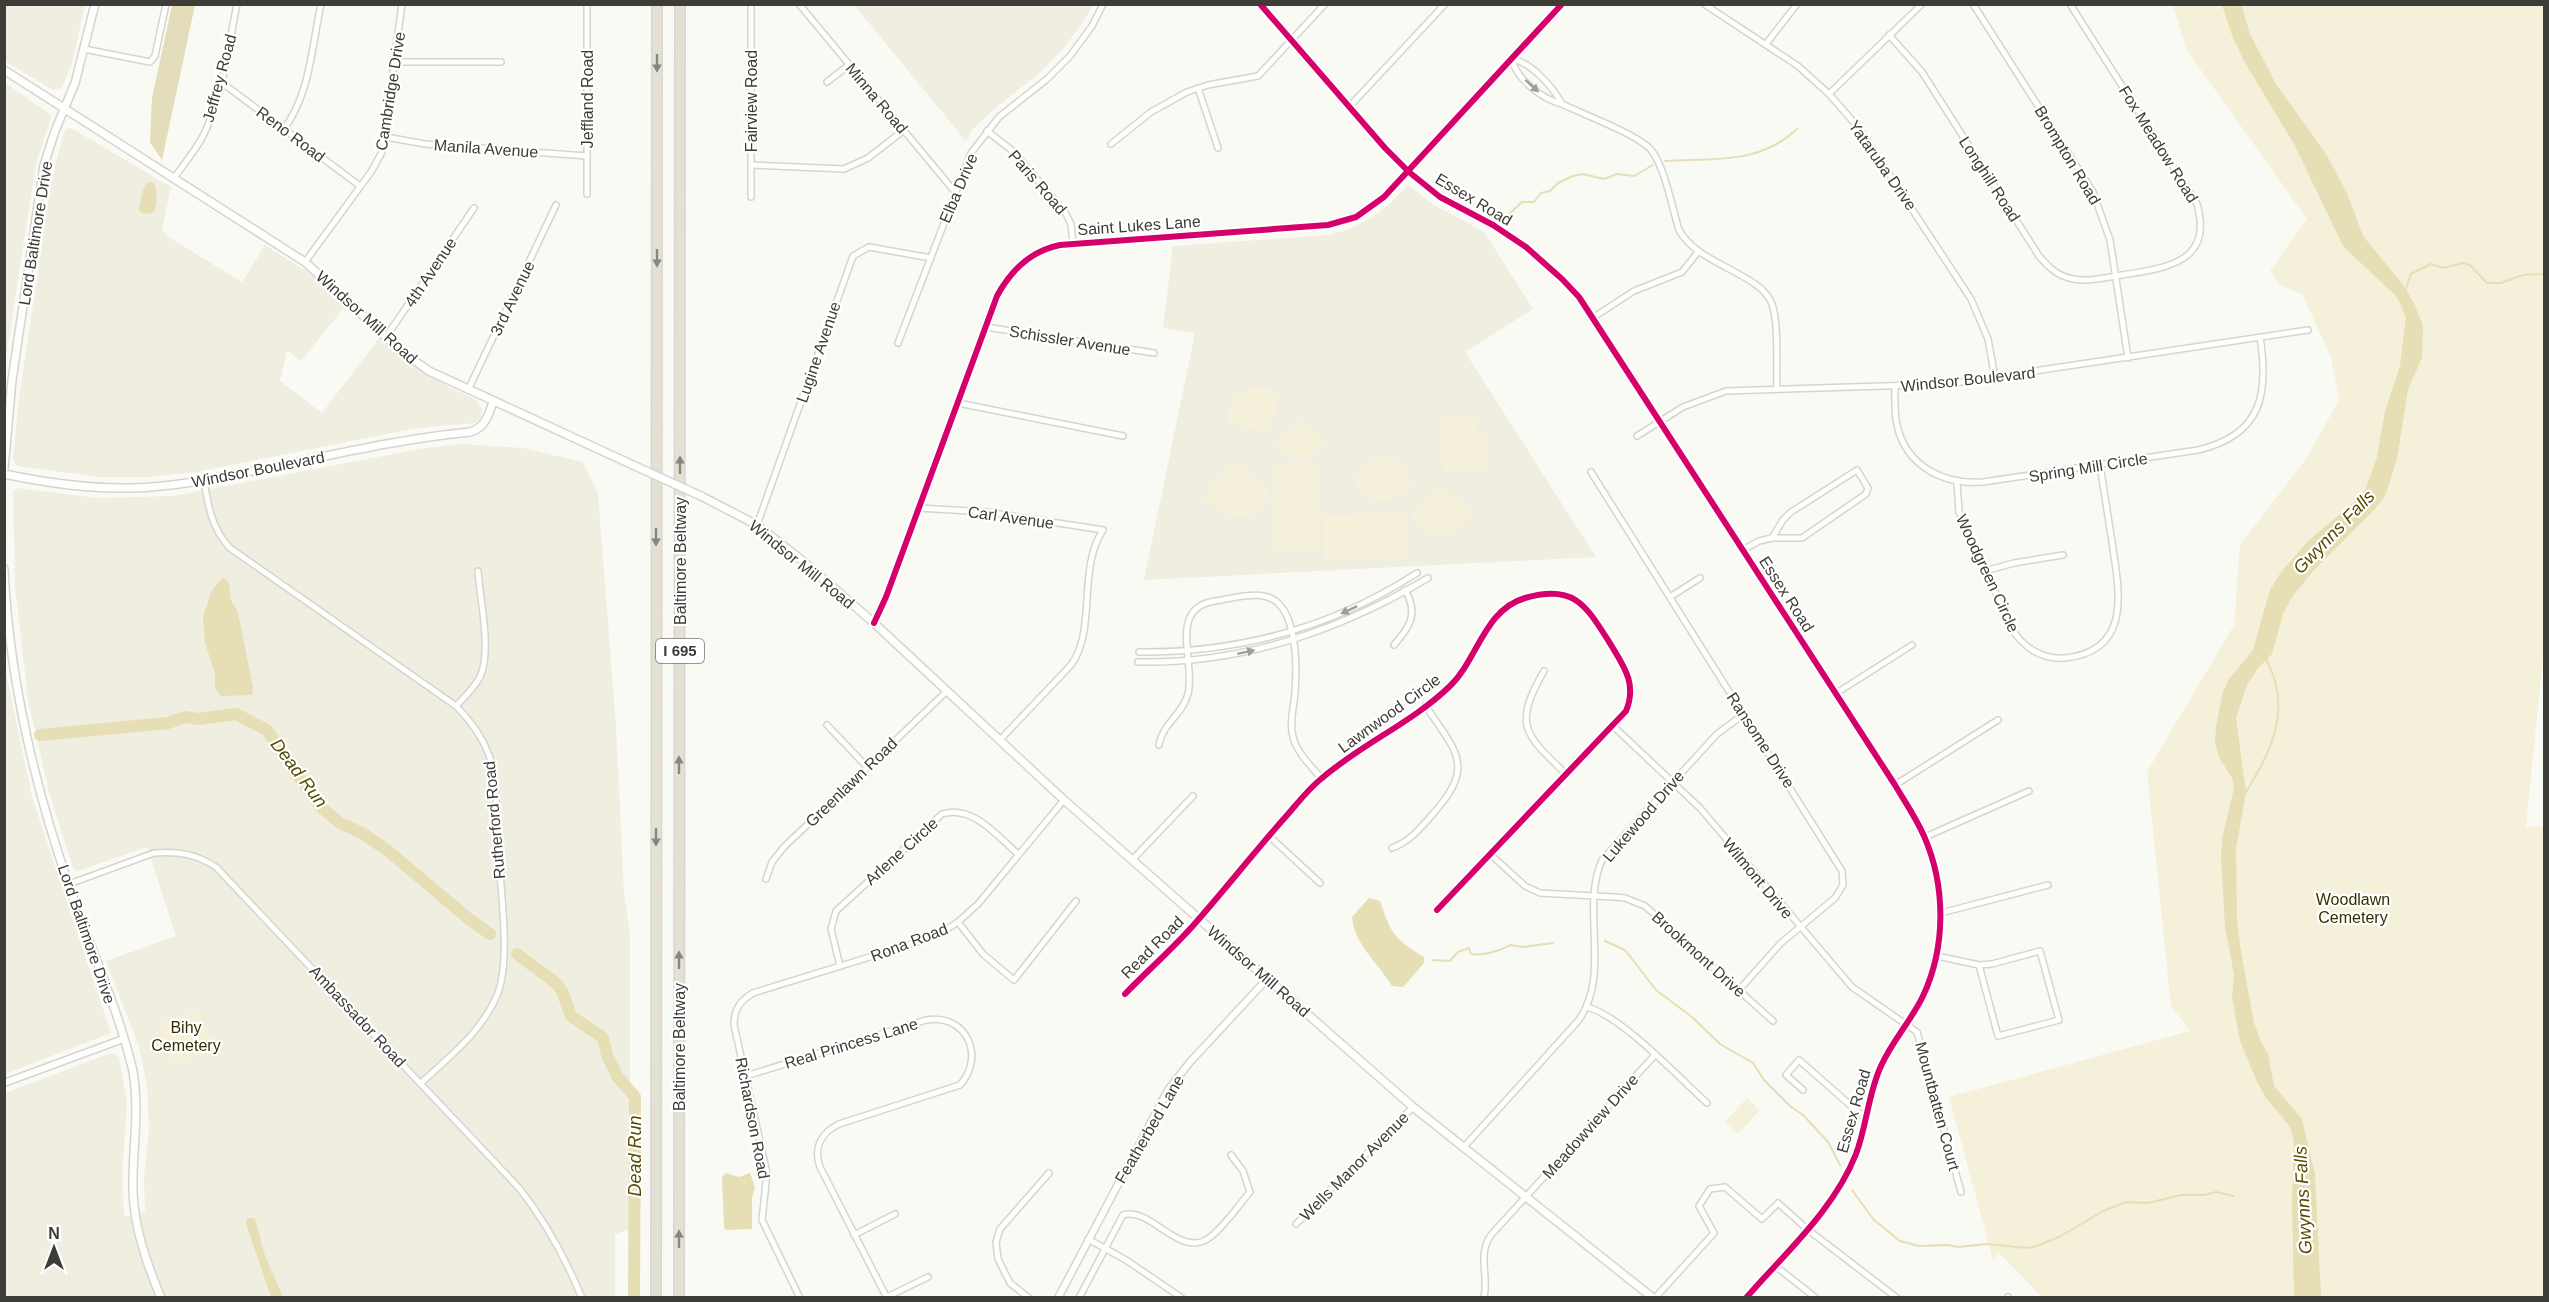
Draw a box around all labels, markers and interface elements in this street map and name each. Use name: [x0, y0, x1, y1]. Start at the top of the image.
street label: Cambridge Drive: [373, 30, 408, 152]
street label: Jeffrey Road: [200, 32, 239, 124]
street label: Jeffland Road: [579, 50, 596, 148]
street label: Fairview Road: [743, 50, 760, 152]
one-way arrow: [652, 53, 662, 72]
street label: Minna Road: [842, 60, 911, 137]
one-way arrow: [1524, 79, 1539, 92]
street label: Fox Meadow Road: [2116, 83, 2201, 206]
street label: Reno Road: [253, 103, 328, 166]
street label: Brompton Road: [2031, 103, 2104, 208]
street label: Yataruba Drive: [1845, 117, 1920, 213]
street label: Longhill Road: [1956, 134, 2023, 225]
street label: Manila Avenue: [433, 136, 539, 161]
street label: Paris Road: [1005, 147, 1070, 218]
street label: Elba Drive: [936, 151, 981, 225]
street label: Lord Baltimore Drive: [16, 160, 55, 306]
street label: Essex Road: [1432, 170, 1515, 229]
street label: Saint Lukes Lane: [1077, 213, 1201, 238]
street label: 4th Avenue: [401, 234, 460, 310]
one-way arrow: [652, 248, 662, 267]
street label: 3rd Avenue: [487, 258, 538, 338]
street label: Windsor Mill Road: [313, 268, 421, 367]
street label: Lugine Avenue: [793, 299, 844, 405]
street label: Schissler Avenue: [1008, 323, 1132, 358]
street label: Windsor Boulevard: [1900, 364, 2036, 395]
street label: Windsor Boulevard: [190, 448, 326, 491]
street label: Spring Mill Circle: [2027, 450, 2149, 485]
one-way arrow: [675, 456, 685, 475]
water label: Gwynns Falls: [2289, 486, 2379, 578]
street label: Baltimore Beltway: [672, 497, 689, 625]
street label: Carl Avenue: [967, 503, 1055, 532]
street label: Woodgreen Circle: [1953, 512, 2022, 635]
street label: Windsor Mill Road: [746, 517, 857, 612]
one-way arrow: [651, 527, 661, 546]
street label: Essex Road: [1756, 553, 1817, 635]
one-way arrow: [1340, 606, 1357, 615]
road number: I 695: [656, 639, 704, 663]
one-way arrow: [1237, 647, 1256, 656]
street label: Lawnwood Circle: [1335, 671, 1444, 756]
street label: Ransome Drive: [1723, 689, 1798, 791]
water label: Dead Run: [267, 735, 331, 811]
street label: Greenlawn Road: [802, 735, 900, 830]
one-way arrow: [674, 756, 684, 775]
street label: Rutherford Road: [481, 760, 508, 880]
street label: Lukewood Drive: [1599, 767, 1687, 865]
street label: Arlene Circle: [862, 814, 941, 888]
one-way arrow: [651, 827, 661, 846]
street label: Wilmont Drive: [1719, 835, 1796, 922]
street label: Lord Baltimore Drive: [55, 862, 118, 1006]
park label: Woodlawn Cemetery: [2316, 891, 2390, 926]
street label: Brookmont Drive: [1649, 908, 1749, 1001]
street label: Read Road: [1118, 913, 1187, 982]
street label: Rona Road: [868, 920, 950, 965]
street label: Windsor Mill Road: [1204, 922, 1313, 1020]
one-way arrow: [674, 951, 684, 970]
street label: Ambassador Road: [306, 962, 409, 1071]
street label: Baltimore Beltway: [671, 983, 688, 1111]
street label: Real Princess Lane: [782, 1015, 920, 1072]
park label: Bihy Cemetery: [151, 1019, 221, 1054]
street label: Mountbatten Court: [1912, 1040, 1963, 1173]
street label: Richardson Road: [732, 1056, 773, 1180]
street label: Essex Road: [1833, 1067, 1874, 1155]
street label: Meadowview Drive: [1539, 1071, 1642, 1182]
street label: Featherbed Lane: [1112, 1072, 1187, 1186]
street label: Wells Manor Avenue: [1297, 1109, 1412, 1224]
water label: Dead Run: [625, 1115, 645, 1197]
water label: Gwynns Falls: [2290, 1146, 2316, 1254]
north arrow: [24, 1218, 84, 1278]
text: N: [48, 1225, 60, 1242]
one-way arrow: [674, 1230, 684, 1249]

